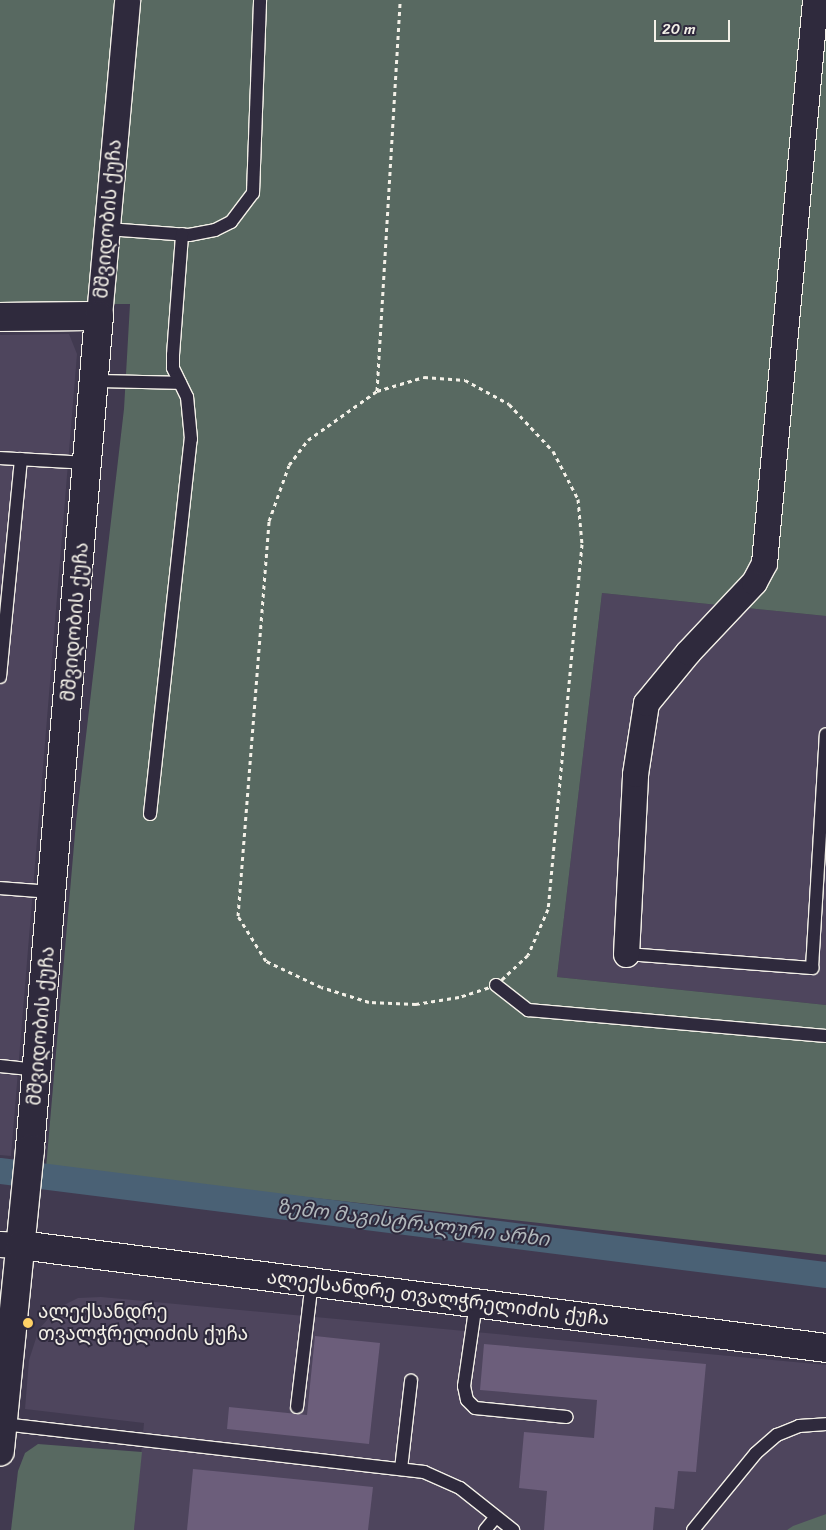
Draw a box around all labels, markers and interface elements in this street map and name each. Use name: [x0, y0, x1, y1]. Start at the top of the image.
scale bar: [656, 10, 732, 42]
text: 20 m: [662, 16, 696, 42]
street label: მშვიდობის ქუჩა: [90, 139, 126, 299]
street label: მშვიდობის ქუჩა: [57, 542, 93, 702]
street label: მშვიდობის ქუჩა: [23, 946, 59, 1106]
water label: ზემო მაგისტრალური არხი: [275, 1194, 551, 1252]
street label: ალექსანდრე თვალჭრელიძის ქუჩა: [266, 1266, 610, 1330]
place label: ალექსანდრე თვალჭრელიძის ქუჩა: [38, 1301, 248, 1345]
marker: ალექსანდრე თვალჭრელიძის ქუჩა: [22, 1317, 34, 1329]

